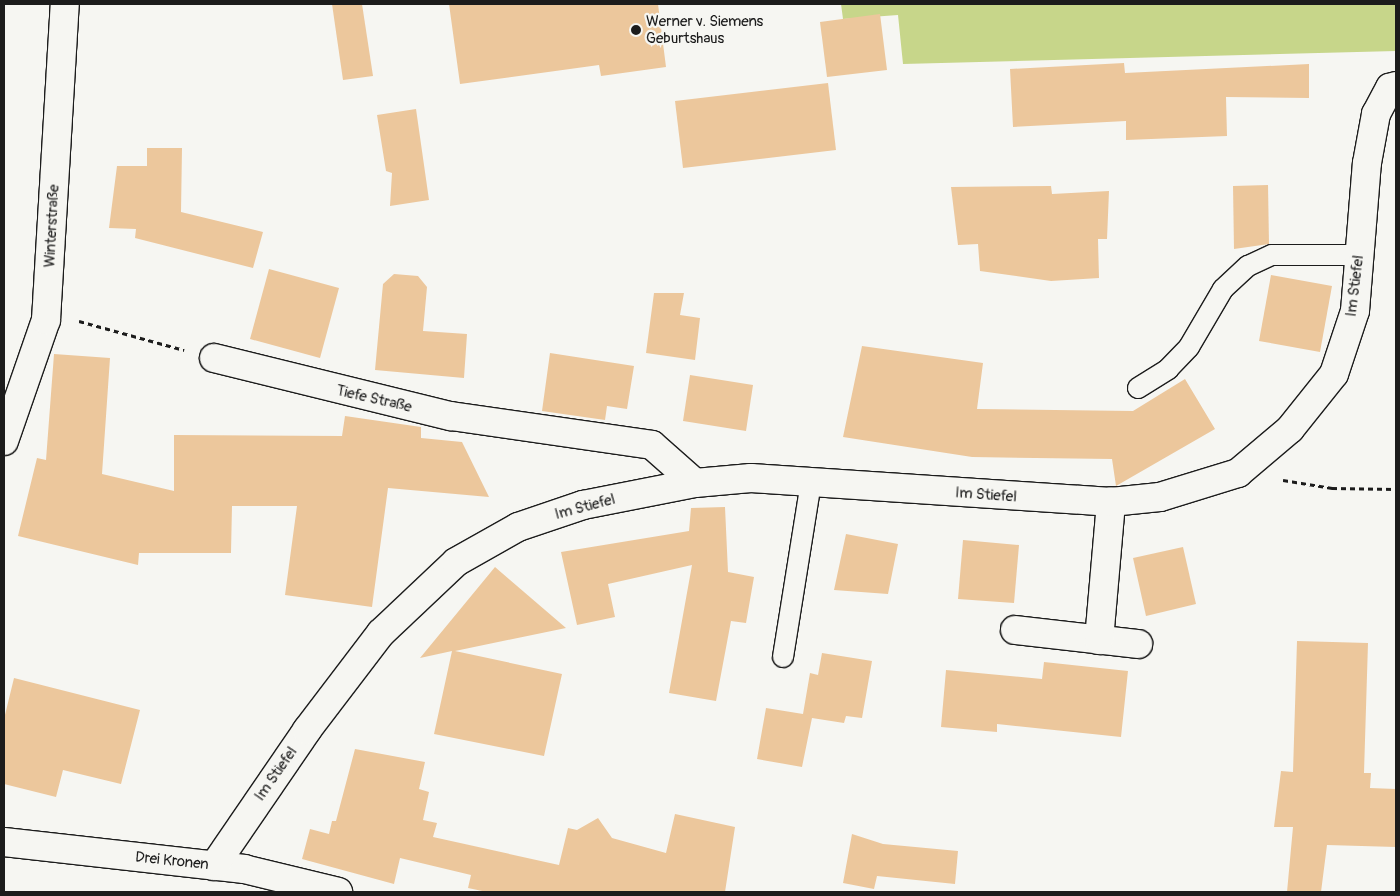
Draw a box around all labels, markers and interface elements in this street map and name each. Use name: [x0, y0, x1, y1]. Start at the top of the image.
place label: Werner v. Siemens Geburtshaus: [646, 12, 763, 47]
marker: Werner v. Siemens Geburtshaus: [630, 24, 642, 36]
street label: Winterstraße: [41, 184, 63, 268]
street label: Im Stiefel: [1342, 254, 1368, 318]
street label: Tiefe Straße: [335, 382, 413, 416]
street label: Im Stiefel: [955, 484, 1017, 506]
street label: Im Stiefel: [553, 490, 617, 524]
street label: Im Stiefel: [251, 744, 301, 804]
street label: Drei Kronen: [134, 848, 210, 874]

